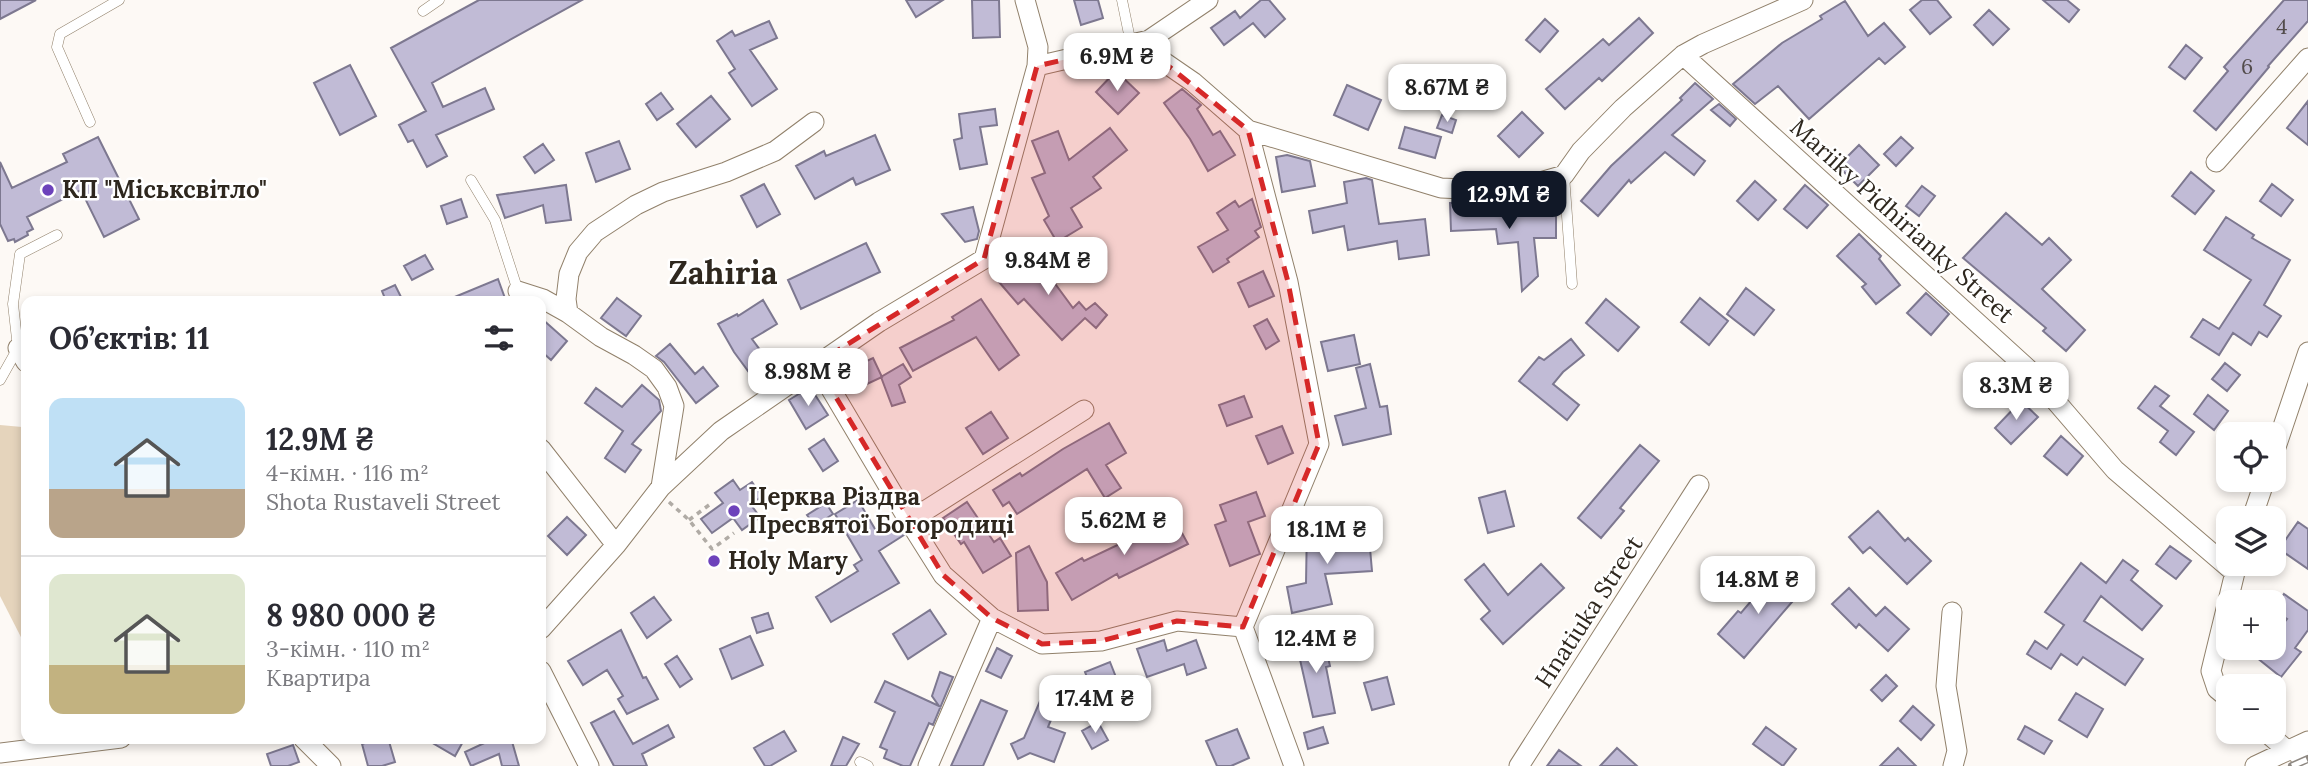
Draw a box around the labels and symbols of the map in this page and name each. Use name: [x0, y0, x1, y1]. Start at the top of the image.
house number: 4: [2276, 13, 2288, 40]
pin: 6.9M ₴: [1060, 34, 1174, 93]
house number: 6: [2241, 53, 2253, 80]
pin: 8.67M ₴: [1382, 64, 1512, 124]
street label: Mariiky Pidhirianky Street: [1784, 112, 2021, 330]
pin: 12.9M ₴: [1444, 172, 1574, 231]
place label: КП "Міськсвітло": [62, 174, 267, 205]
marker: КП "Міськсвітло": [40, 182, 56, 198]
pin: 9.84M ₴: [983, 238, 1113, 297]
district label: Zahiria: [668, 252, 778, 293]
pin: 8.98M ₴: [743, 348, 873, 408]
pin: 8.3M ₴: [1959, 362, 2073, 422]
place label: Церква Різдва Пресвятої Богородиці: [748, 481, 1014, 540]
pin: 5.62M ₴: [1059, 498, 1189, 557]
marker: Церква Різдва Пресвятої Богородиці: [726, 503, 742, 519]
pin: 18.1M ₴: [1262, 506, 1392, 566]
street label: Hnatiuka Street: [1528, 529, 1650, 694]
place label: Holy Mary: [728, 545, 849, 576]
marker: Holy Mary: [706, 553, 722, 569]
pin: 14.8M ₴: [1693, 556, 1823, 616]
pin: 12.4M ₴: [1251, 616, 1381, 675]
pin: 17.4M ₴: [1030, 676, 1160, 735]

